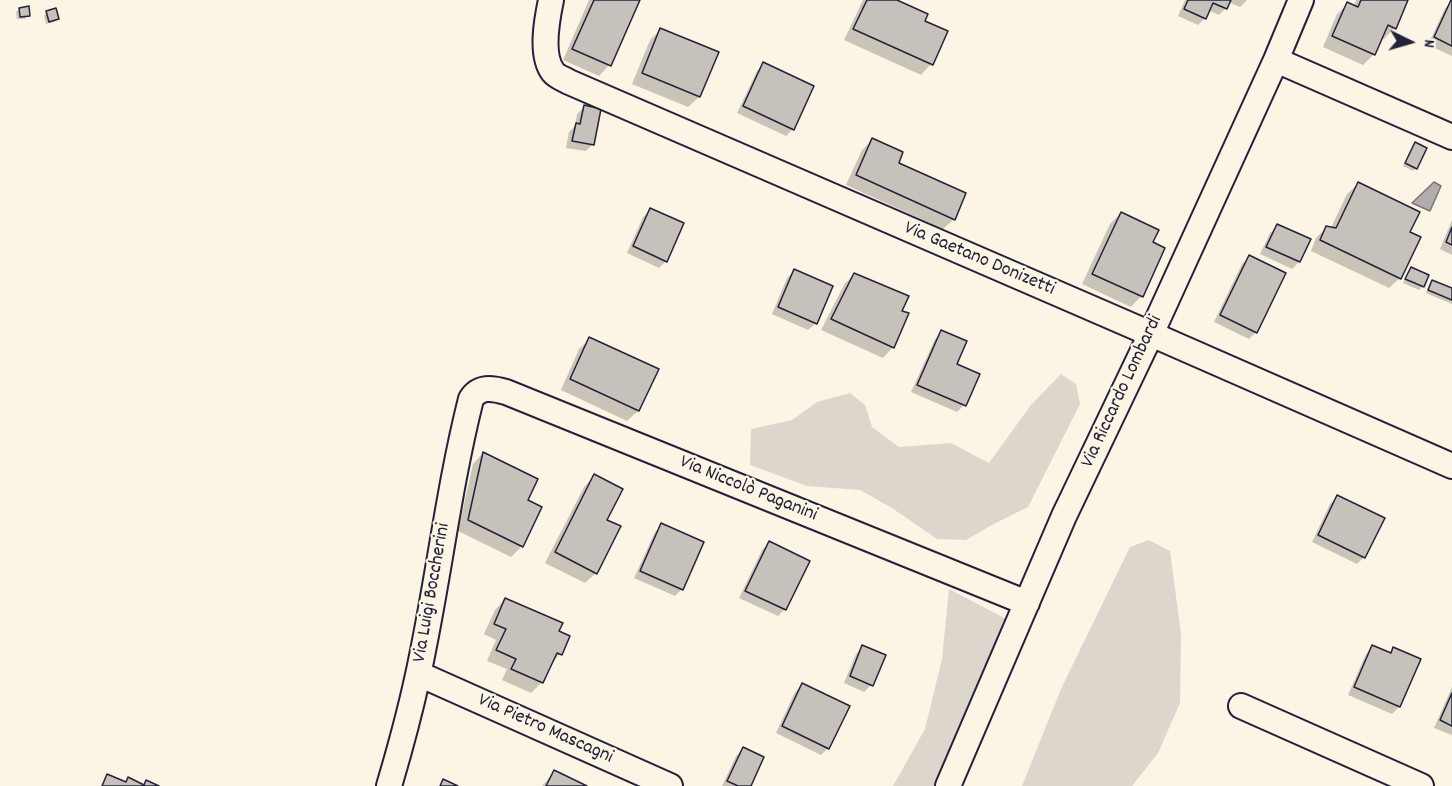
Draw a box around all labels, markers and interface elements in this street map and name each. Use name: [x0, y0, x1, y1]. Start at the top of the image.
north arrow: [1380, 12, 1440, 72]
text: N: [1417, 39, 1440, 49]
street label: Via Gaetano Donizetti: [900, 217, 1058, 303]
street label: Via Riccardo Lombardi: [1077, 312, 1169, 472]
street label: Via Niccolò Paganini: [676, 451, 820, 529]
street label: Via Luigi Boccherini: [409, 521, 457, 665]
street label: Via Pietro Mascagni: [474, 689, 616, 771]

